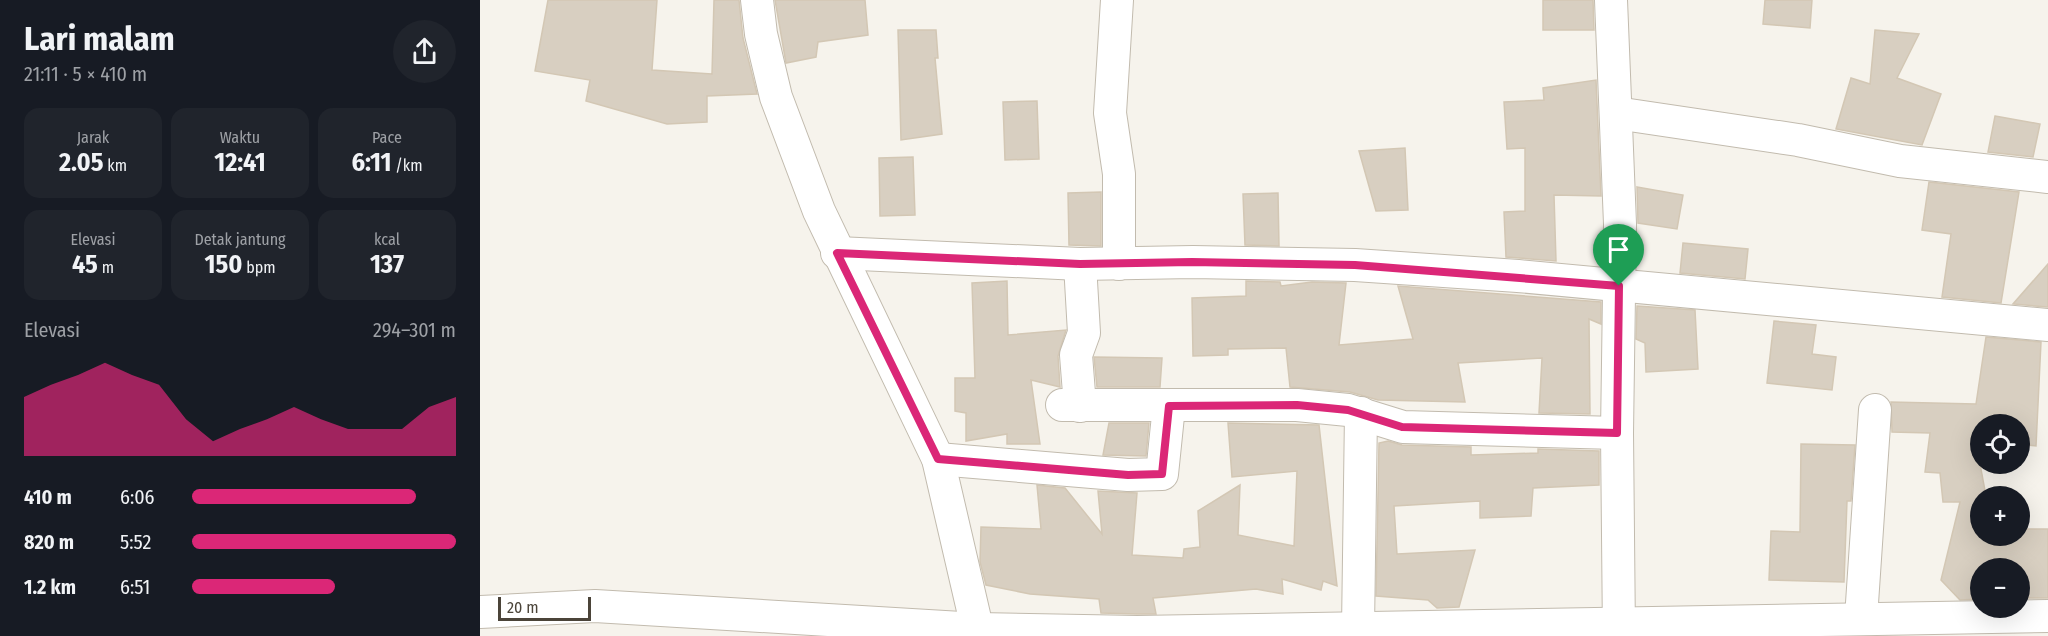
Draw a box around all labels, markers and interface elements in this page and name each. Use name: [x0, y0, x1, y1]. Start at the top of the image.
text: Lari malam: [24, 19, 175, 59]
button: share: [393, 20, 456, 83]
text: 21:11 · 5 × 410 m: [24, 62, 147, 86]
text: Jarak: [77, 128, 109, 147]
text: Waktu: [220, 128, 260, 147]
text: Pace: [372, 128, 402, 147]
text: 2.05: [59, 147, 104, 178]
text: 12:41: [214, 147, 266, 178]
text: 6:11: [351, 147, 392, 178]
text: km: [104, 156, 127, 175]
text: /km: [392, 156, 423, 175]
pin: [1593, 224, 1644, 286]
text: Elevasi: [71, 230, 115, 249]
text: Detak jantung: [194, 230, 286, 249]
text: kcal: [374, 230, 400, 249]
icon: arrive: [1602, 233, 1635, 266]
text: 45: [72, 249, 98, 280]
text: 150: [204, 249, 242, 280]
text: 137: [370, 249, 404, 280]
text: m: [98, 258, 114, 277]
text: bpm: [242, 258, 276, 277]
text: Elevasi: [24, 318, 80, 342]
text: 294–301 m: [373, 318, 456, 342]
map controls: [1970, 414, 2030, 618]
button: locate: [1970, 414, 2030, 474]
text: 410 m: [24, 485, 72, 509]
text: 6:06: [120, 485, 155, 509]
button: +: [1970, 486, 2030, 546]
text: 820 m: [24, 530, 74, 554]
text: 5:52: [120, 530, 151, 554]
button: −: [1970, 558, 2030, 618]
text: 1.2 km: [24, 575, 76, 599]
text: 6:51: [120, 575, 150, 599]
scale bar: [498, 594, 591, 622]
text: 20 m: [507, 598, 538, 617]

